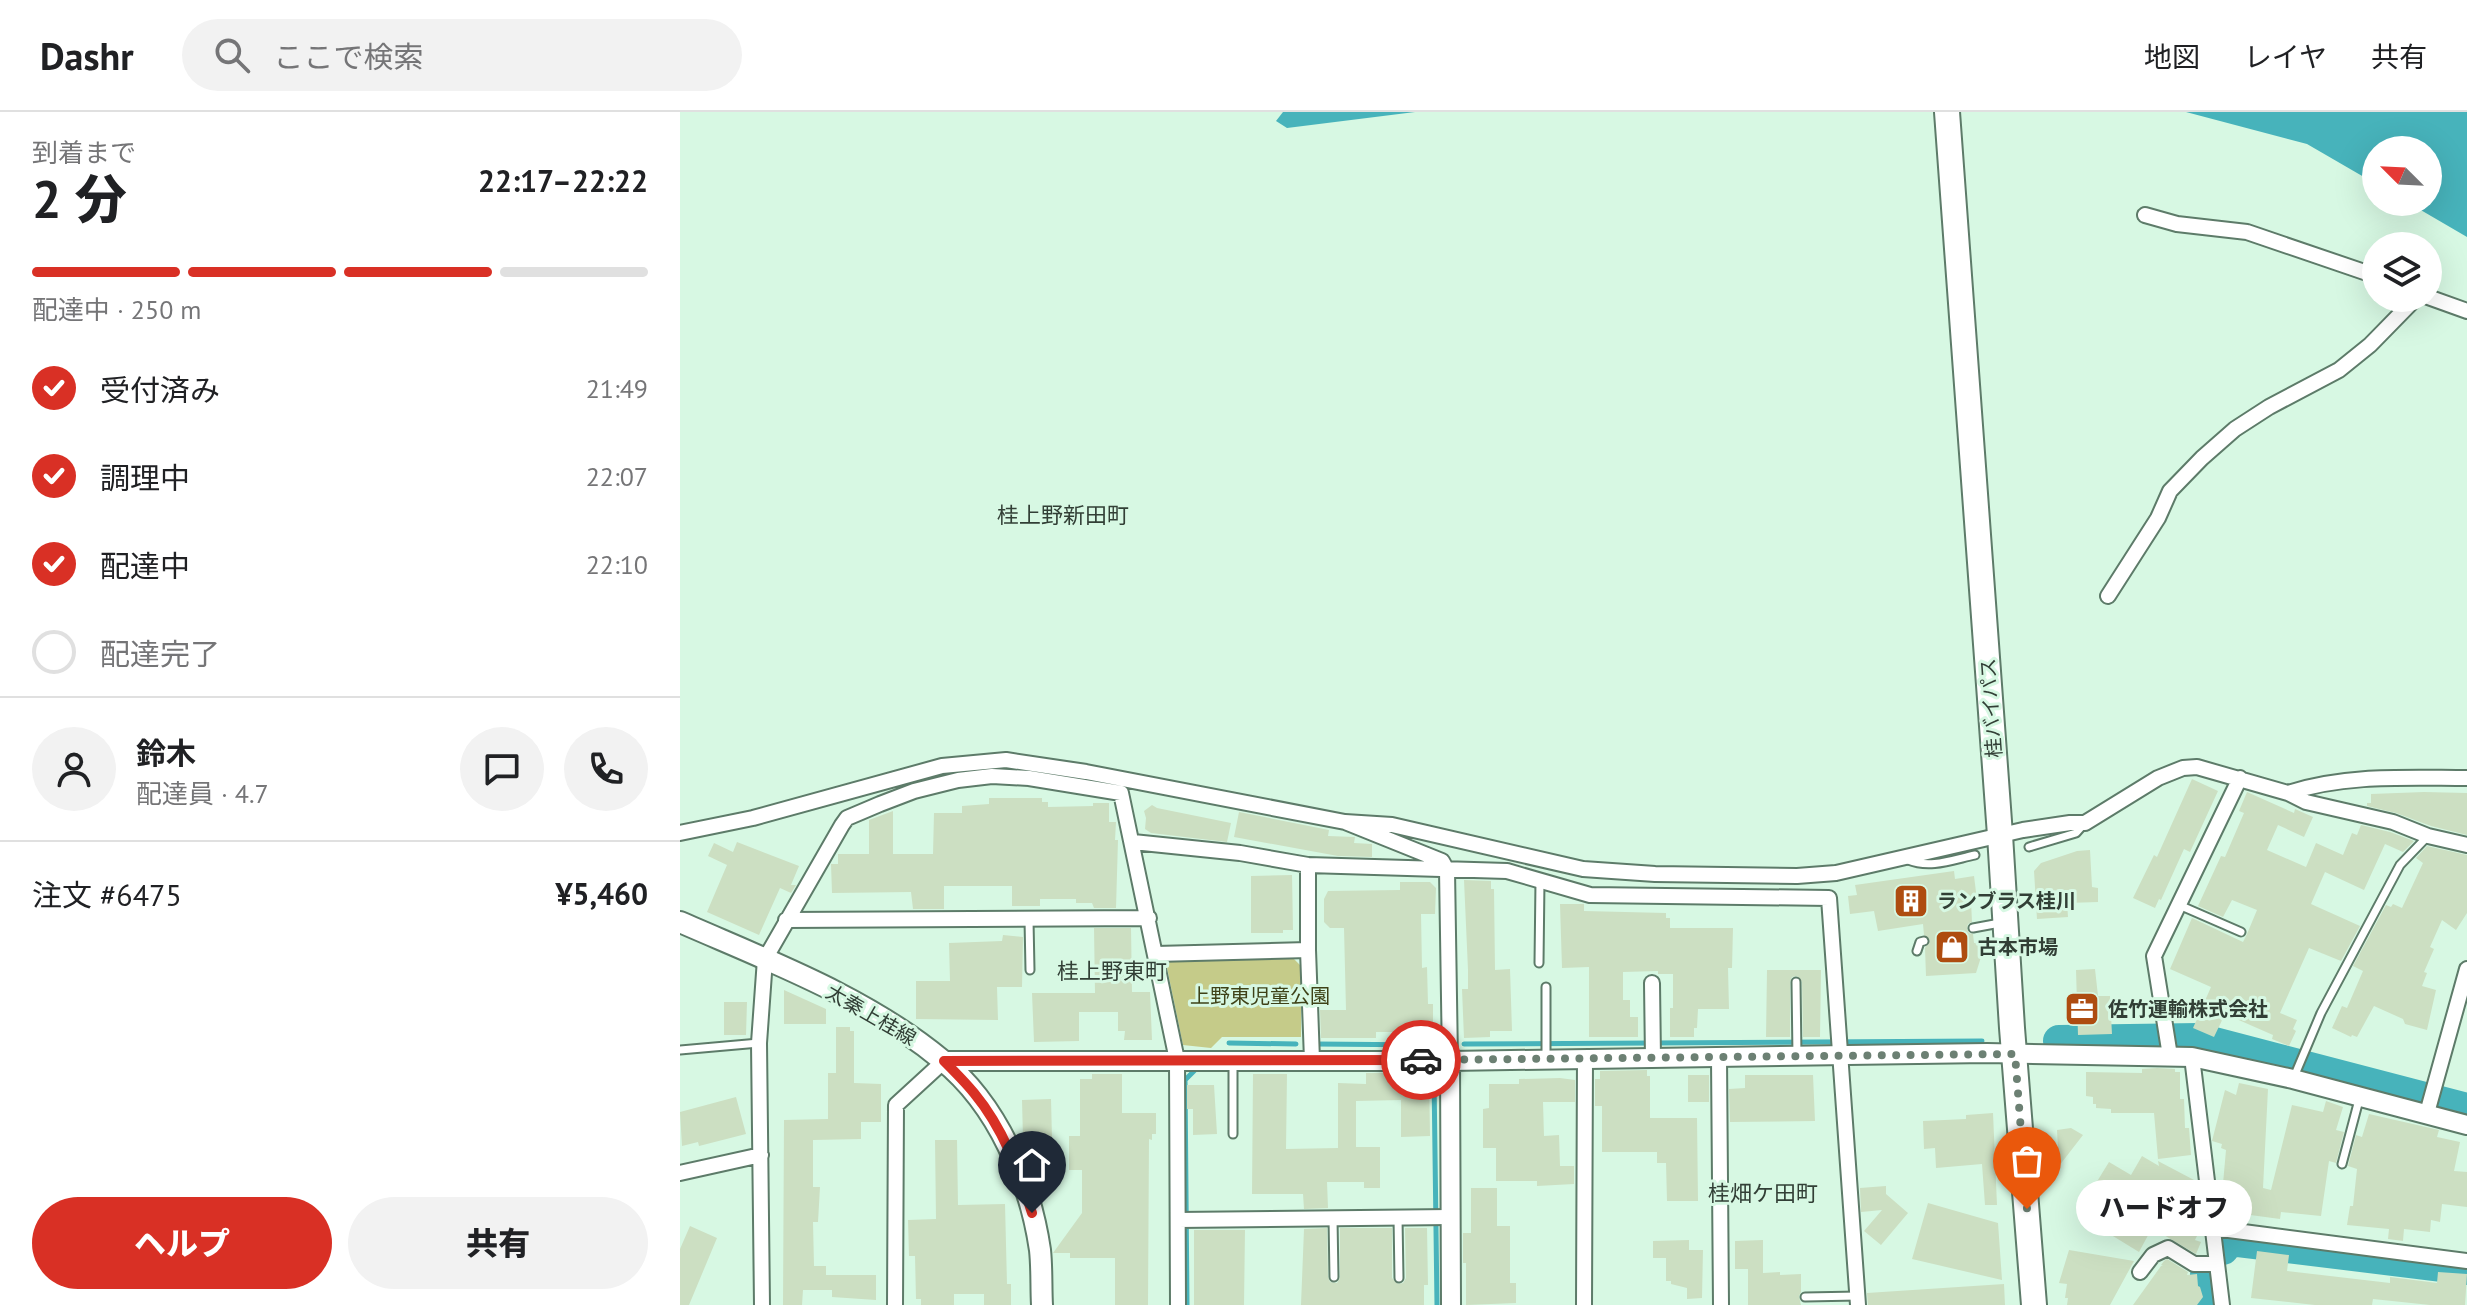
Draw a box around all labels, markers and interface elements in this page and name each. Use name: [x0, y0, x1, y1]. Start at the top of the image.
search box: [182, 19, 742, 91]
text: Dashr: [40, 31, 134, 80]
icon: search: [210, 33, 254, 77]
text: ここで検索: [274, 37, 424, 76]
text: 地図: [2144, 38, 2200, 75]
text: レイヤ: [2244, 38, 2327, 75]
text: 共有: [2371, 38, 2427, 75]
text: 到着まで: [32, 136, 136, 169]
north arrow: [2362, 136, 2442, 216]
map controls: [2362, 136, 2442, 312]
text: 22:17–22:22: [478, 161, 648, 200]
text: 2 分: [32, 165, 127, 232]
button: layers: [2362, 232, 2442, 312]
text: 配達中 · 250 m: [32, 293, 201, 326]
icon: check: [32, 366, 76, 410]
text: 受付済み: [100, 370, 220, 409]
text: 21:49: [586, 372, 648, 405]
icon: check: [32, 454, 76, 498]
text: 調理中: [100, 458, 190, 497]
text: 22:07: [586, 460, 648, 493]
district label: 桂上野新田町: [997, 501, 1129, 529]
icon: check: [32, 542, 76, 586]
text: 配達中: [100, 546, 190, 585]
text: 22:10: [586, 548, 648, 581]
text: 配達完了: [100, 634, 220, 673]
street label: 桂バイパス: [1975, 657, 2007, 759]
button: person: [32, 727, 116, 811]
button: chat: [460, 727, 544, 811]
button: phone: [564, 727, 648, 811]
text: 鈴木: [136, 733, 196, 772]
text: 配達員 · 4.7: [136, 777, 269, 810]
text: ¥5,460: [555, 874, 648, 913]
text: 注文 #6475: [32, 875, 182, 914]
building icon: ランブラス桂川: [1892, 882, 1930, 920]
place label: ランブラス桂川: [1937, 888, 2076, 914]
shop icon: 古本市場: [1933, 928, 1971, 966]
place label: 古本市場: [1978, 934, 2058, 960]
district label: 桂上野東町: [1057, 957, 1167, 985]
street label: 太秦上桂線: [821, 979, 921, 1051]
park label: 上野東児童公園: [1190, 983, 1330, 1009]
office icon: 佐竹運輸株式会社: [2063, 990, 2101, 1028]
place label: 佐竹運輸株式会社: [2108, 996, 2268, 1022]
courier: [1381, 1020, 1461, 1100]
icon: car: [1399, 1038, 1443, 1082]
pin: [1993, 1127, 2061, 1209]
pin: [998, 1131, 1066, 1213]
icon: bag: [2005, 1139, 2049, 1183]
icon: home: [1010, 1143, 1054, 1187]
district label: 桂畑ケ田町: [1708, 1179, 1818, 1207]
callout: ハードオフ: [2075, 1181, 2251, 1237]
text: ハードオフ: [2099, 1191, 2229, 1224]
button: ヘルプ: [32, 1197, 332, 1289]
button: 共有: [348, 1197, 648, 1289]

